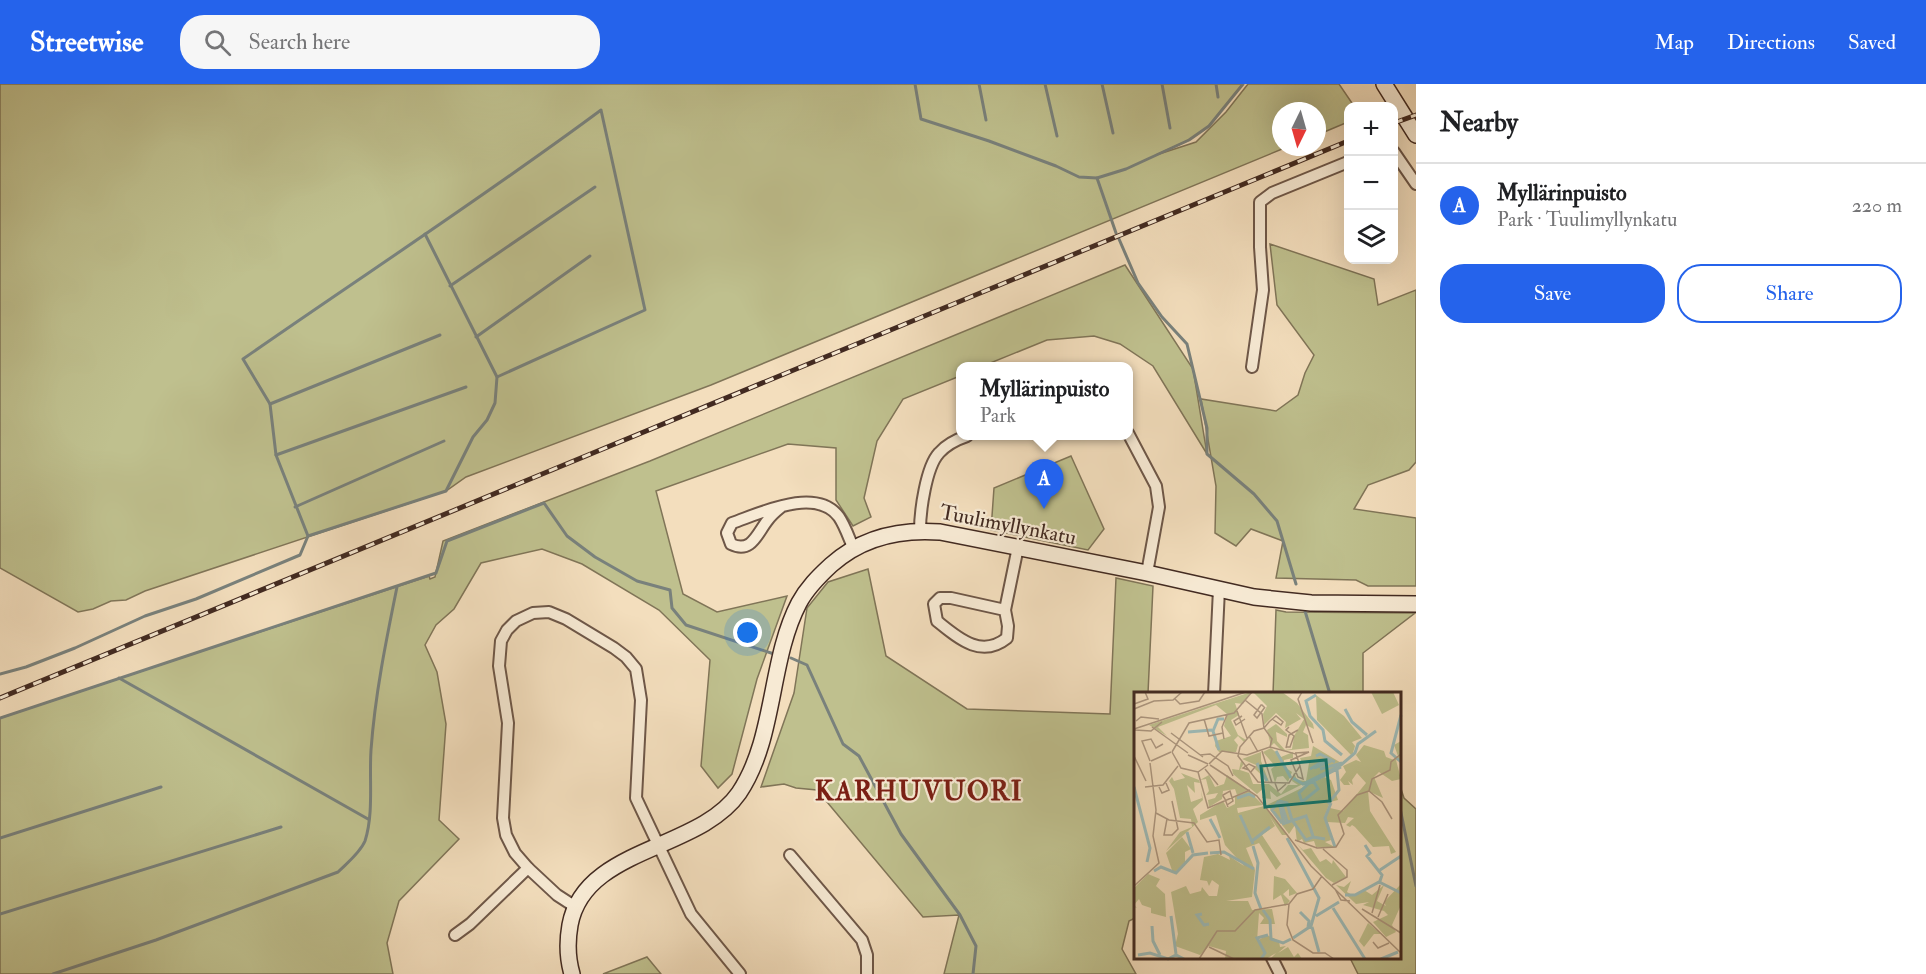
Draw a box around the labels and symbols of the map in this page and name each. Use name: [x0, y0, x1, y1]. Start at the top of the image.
north arrow: [1272, 102, 1326, 156]
pin: A: [1024, 460, 1064, 509]
street label: Tuulimyllynkatu: [938, 499, 1079, 551]
your location: [733, 618, 762, 647]
inset map: [1134, 692, 1401, 959]
district label: KARHUVUORI: [815, 775, 1023, 808]

